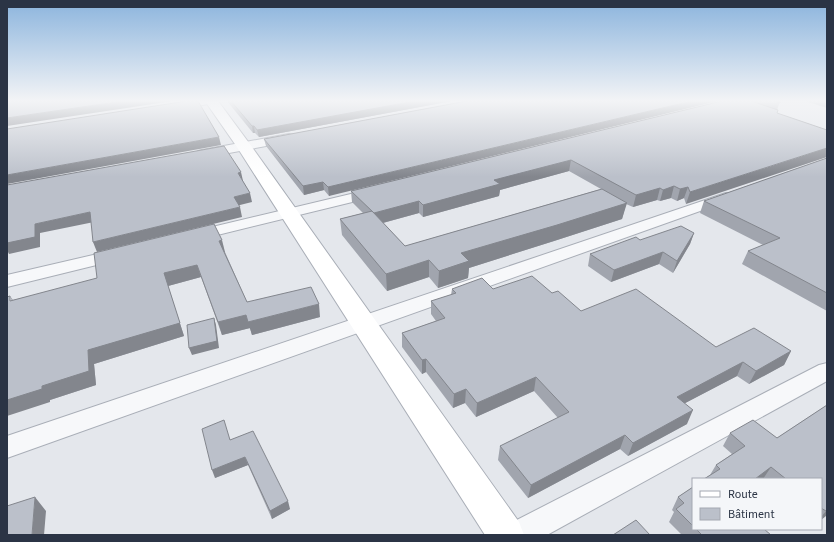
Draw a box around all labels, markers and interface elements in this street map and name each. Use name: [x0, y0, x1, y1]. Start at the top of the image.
legend: [692, 478, 822, 530]
text: Route: [728, 486, 758, 503]
text: Bâtiment: [728, 506, 774, 523]

